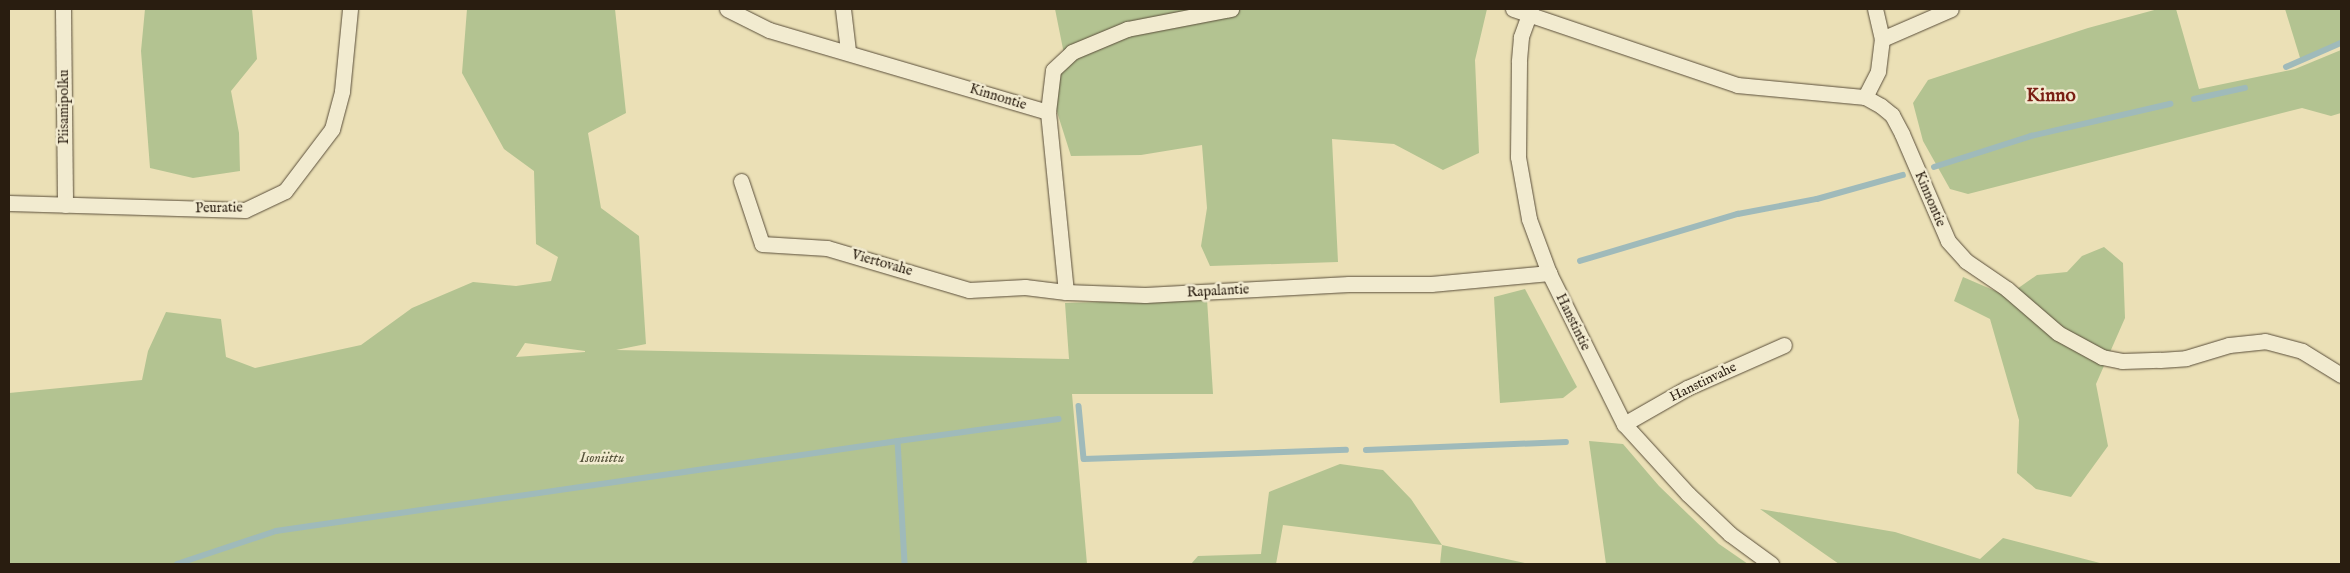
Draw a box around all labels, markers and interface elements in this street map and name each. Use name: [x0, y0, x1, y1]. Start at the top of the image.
street label: Piisamipolku: [56, 70, 72, 144]
street label: Kinnontie: [968, 80, 1028, 114]
district label: Kinno: [2026, 86, 2076, 108]
street label: Kinnontie: [1911, 169, 1949, 229]
street label: Peuratie: [195, 199, 243, 217]
street label: Viertovahe: [850, 246, 914, 280]
street label: Rapalantie: [1186, 281, 1250, 301]
street label: Hanstintie: [1552, 291, 1594, 353]
street label: Hanstinvahe: [1667, 359, 1739, 405]
park label: Isoniittu: [580, 450, 624, 466]

